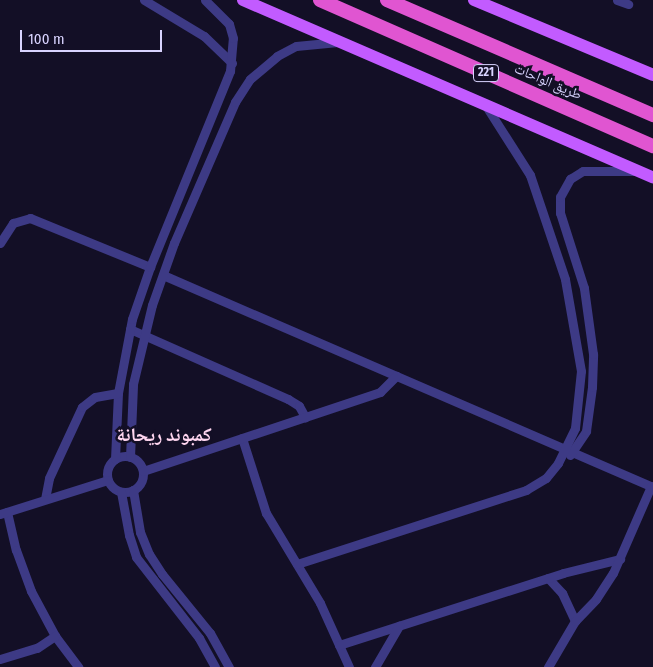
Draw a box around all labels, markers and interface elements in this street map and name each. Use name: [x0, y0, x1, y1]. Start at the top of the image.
scale bar: [22, 20, 165, 52]
text: 100 m: [28, 30, 65, 48]
street label: طريق الواحات: [512, 60, 584, 104]
road number: 221: [472, 64, 500, 82]
district label: كمبوند ريحانة: [116, 424, 212, 446]

